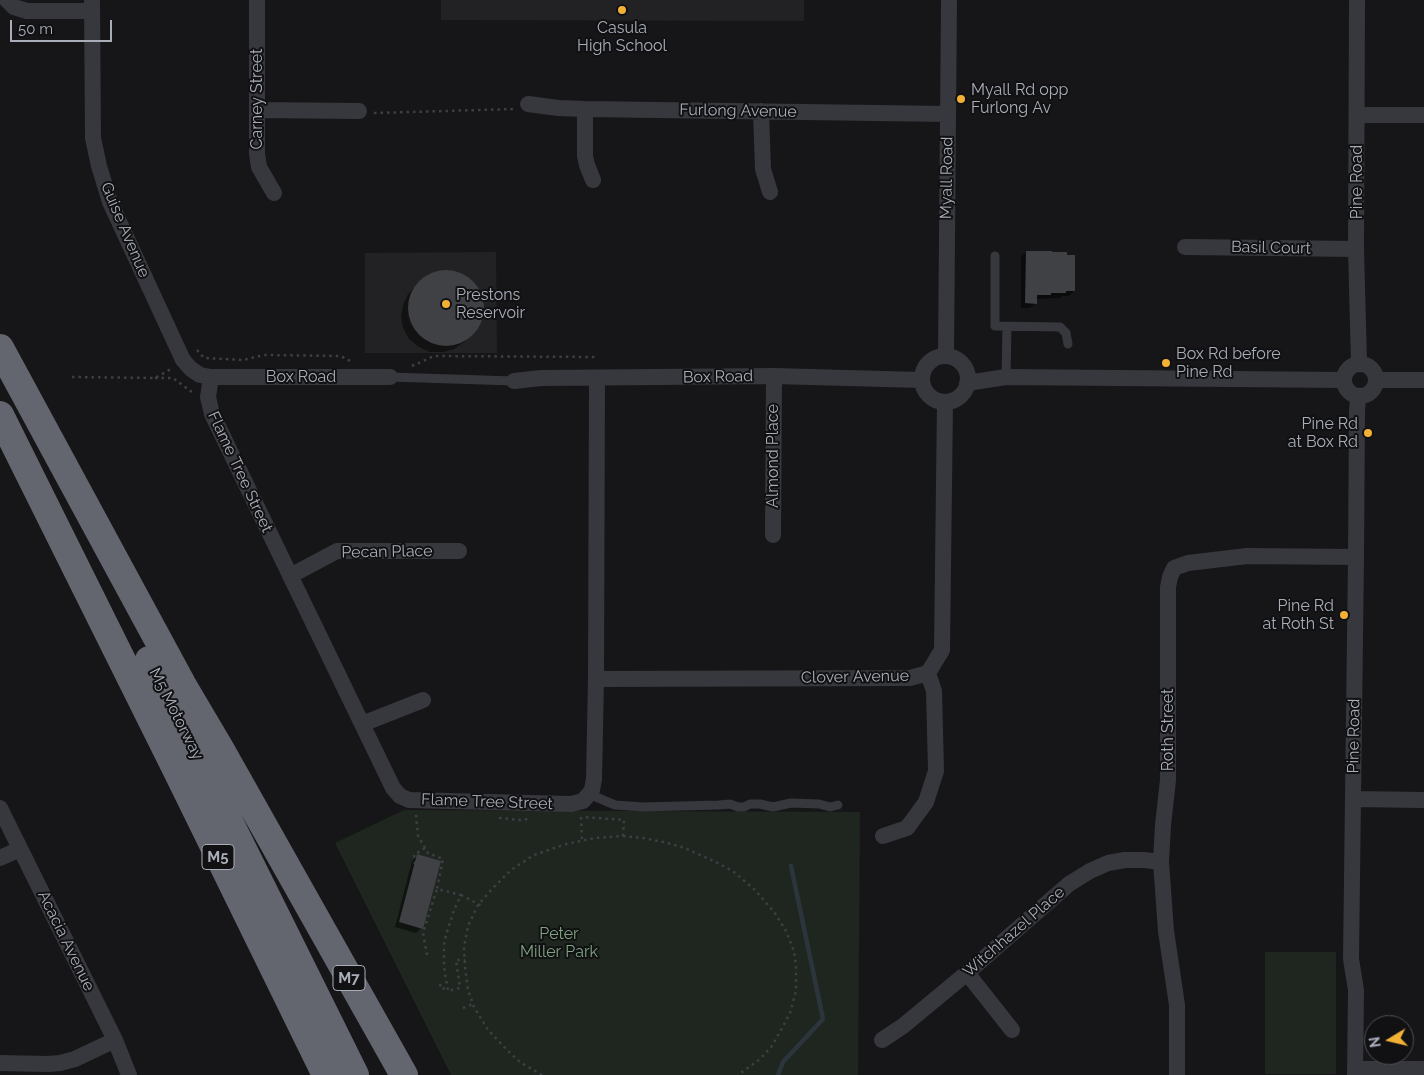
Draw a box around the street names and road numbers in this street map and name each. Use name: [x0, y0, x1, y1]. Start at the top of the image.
street label: Carney Street: [247, 49, 267, 149]
street label: Furlong Avenue: [679, 100, 797, 122]
street label: Myall Road: [937, 137, 957, 219]
street label: Pine Road: [1347, 145, 1367, 219]
street label: Guise Avenue: [96, 179, 154, 281]
street label: Basil Court: [1231, 238, 1311, 258]
street label: Box Road: [266, 367, 336, 387]
street label: Box Road: [683, 367, 753, 387]
street label: Almond Place: [763, 404, 783, 508]
street label: Flame Tree Street: [203, 408, 277, 536]
street label: Pecan Place: [341, 542, 433, 562]
street label: M5 Motorway: [145, 665, 207, 763]
street label: Clover Avenue: [801, 666, 909, 688]
street label: Roth Street: [1158, 689, 1178, 771]
street label: Pine Road: [1344, 699, 1364, 773]
street label: Flame Tree Street: [421, 790, 553, 814]
road number: M5: [202, 844, 234, 870]
street label: Witchhazel Place: [959, 883, 1069, 981]
street label: Acacia Avenue: [33, 888, 99, 994]
road number: M7: [333, 966, 365, 990]

